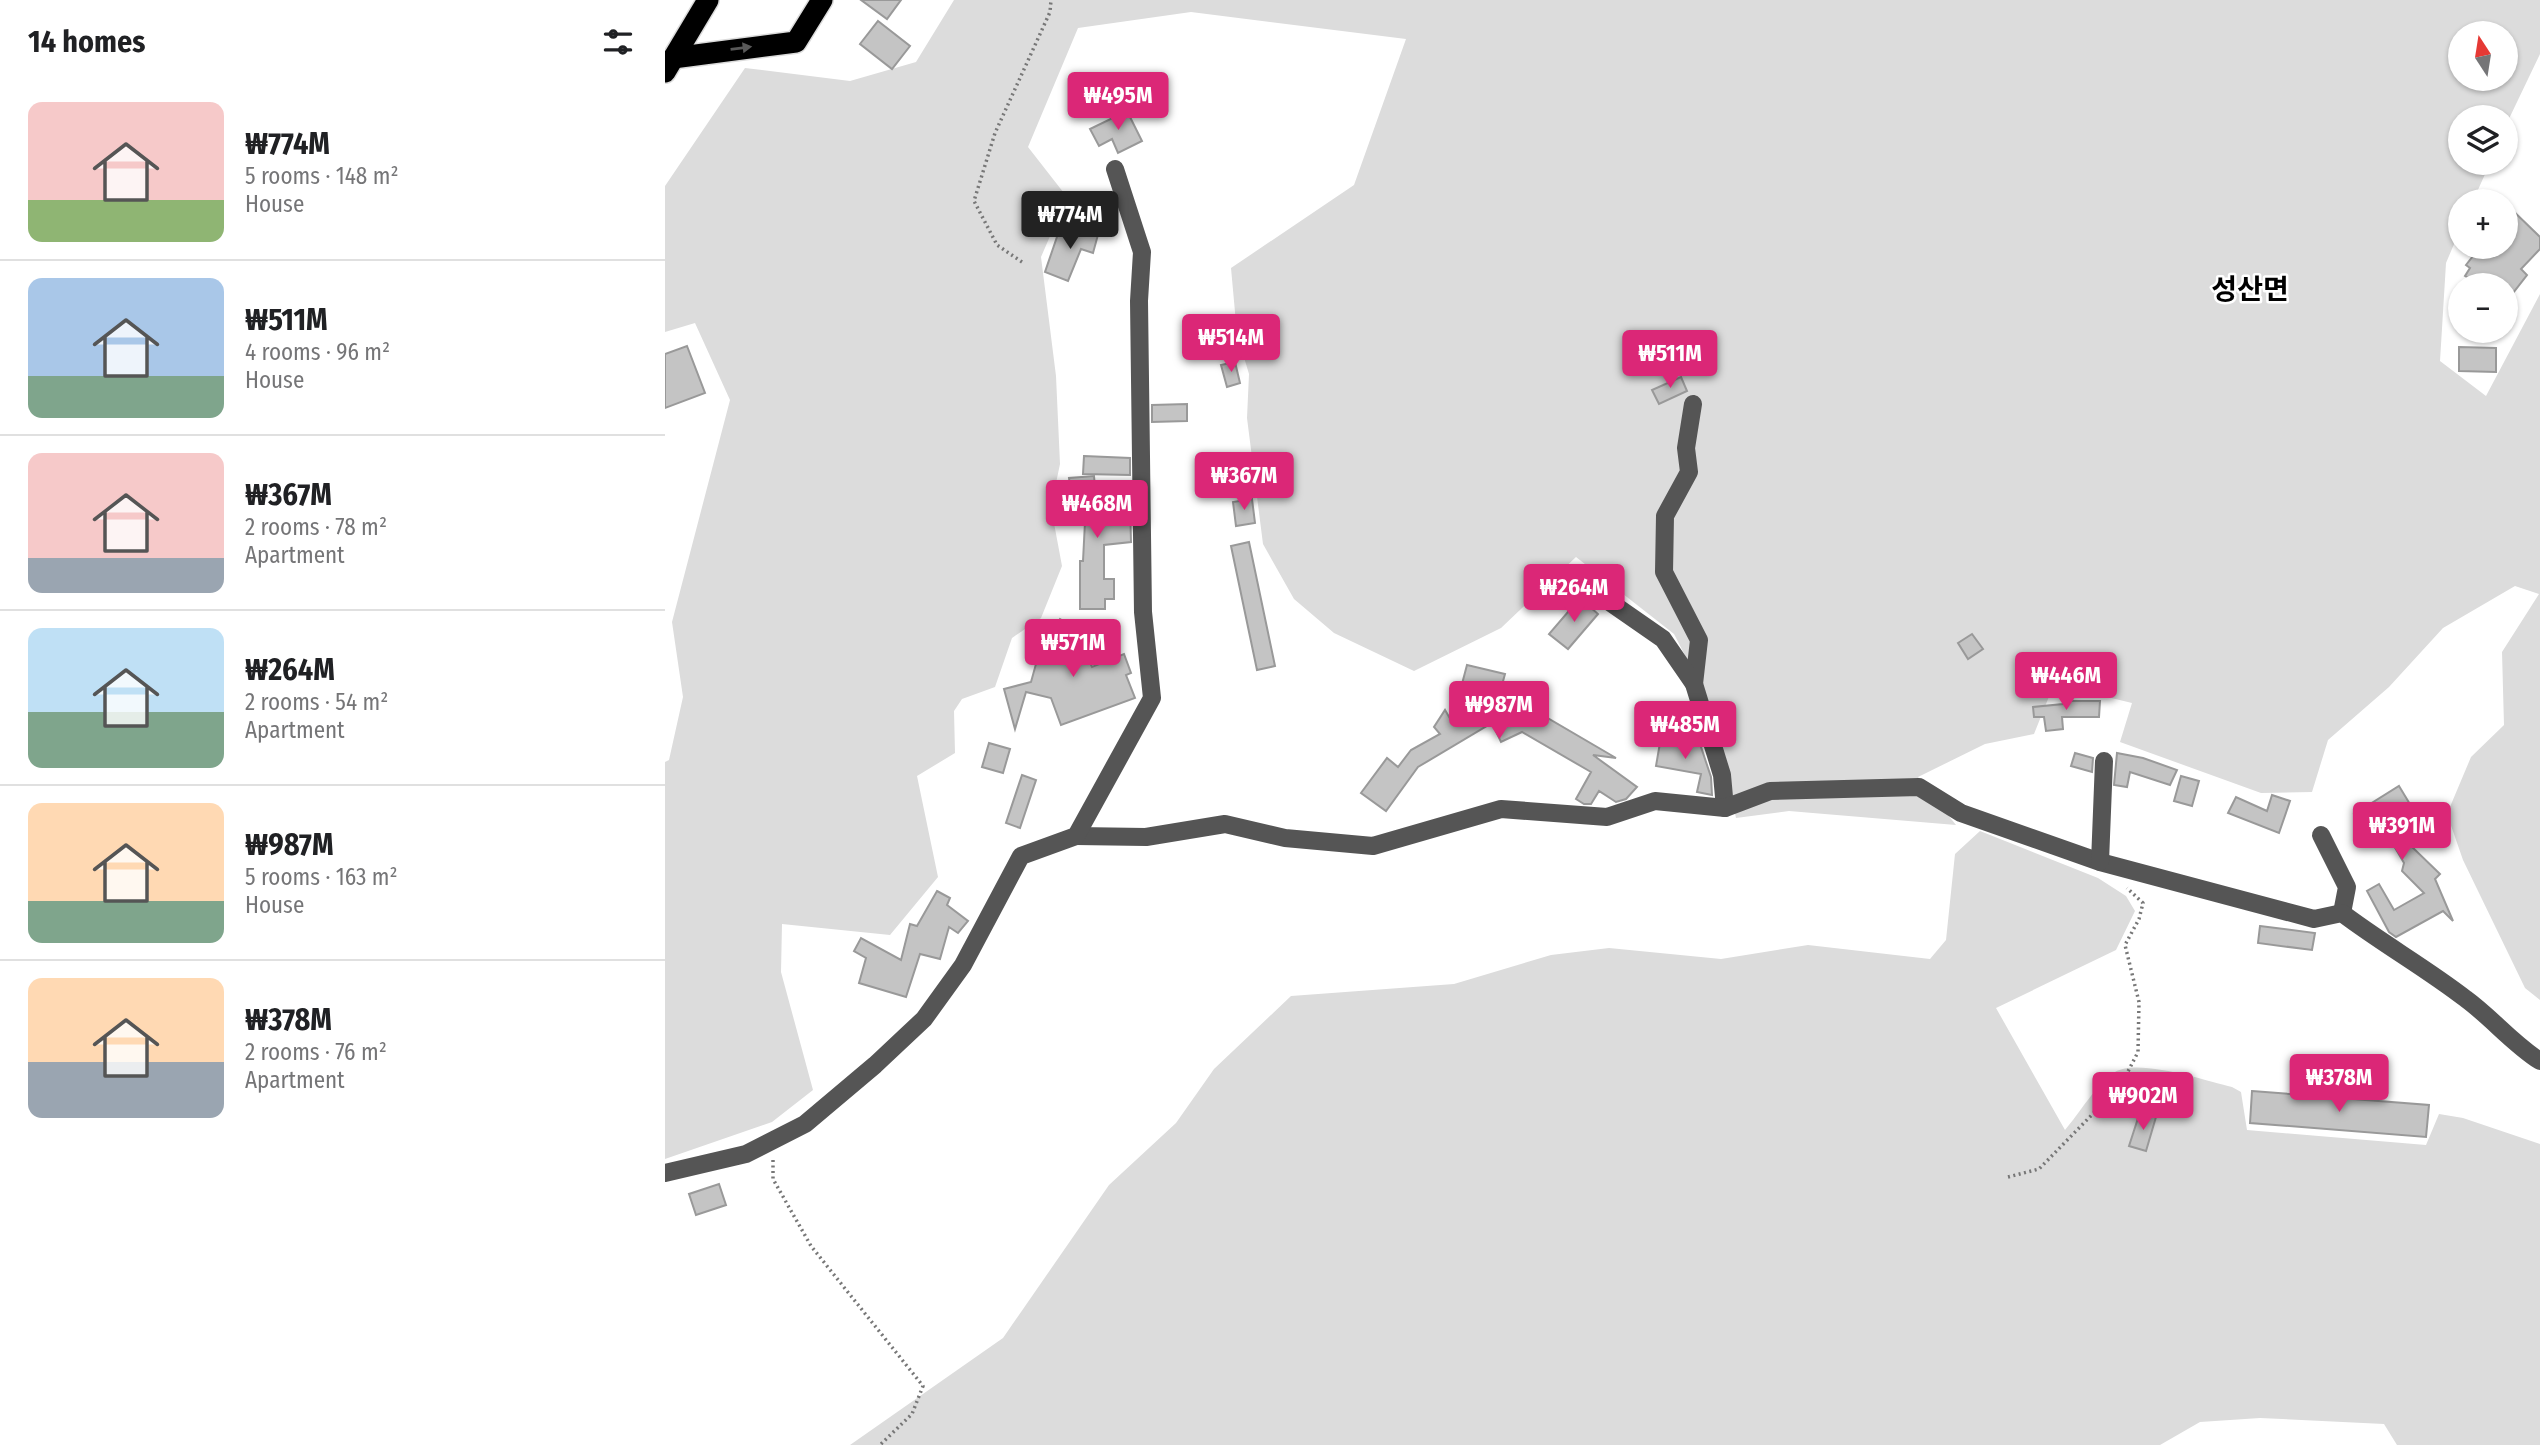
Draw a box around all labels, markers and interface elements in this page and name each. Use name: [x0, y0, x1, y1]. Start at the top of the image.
north arrow: [2448, 21, 2518, 91]
map controls: [2448, 21, 2518, 343]
icon: filters: [599, 23, 637, 61]
text: 14 homes: [28, 24, 145, 60]
one-way arrow: [730, 42, 752, 53]
pin: ₩495M: [1069, 72, 1167, 132]
text: ₩495M: [1084, 81, 1152, 109]
button: layers: [2448, 105, 2518, 175]
text: ₩774M: [245, 126, 330, 162]
icon: home: [84, 130, 168, 214]
text: 5 rooms · 148 m²: [245, 162, 399, 190]
button: +: [2448, 189, 2518, 259]
text: House: [245, 190, 304, 218]
pin: ₩774M: [1021, 191, 1119, 251]
text: ₩774M: [1037, 200, 1103, 228]
district label: 성산면: [2211, 273, 2289, 306]
button: −: [2448, 273, 2518, 343]
text: ₩511M: [245, 302, 328, 338]
icon: home: [84, 306, 168, 390]
pin: ₩514M: [1182, 314, 1280, 374]
text: ₩514M: [1198, 323, 1264, 351]
pin: ₩511M: [1621, 330, 1719, 390]
text: 4 rooms · 96 m²: [245, 338, 390, 366]
text: ₩511M: [1638, 339, 1702, 367]
text: House: [245, 366, 304, 394]
pin: ₩367M: [1195, 452, 1293, 512]
text: ₩367M: [1211, 461, 1277, 489]
text: ₩367M: [245, 477, 332, 513]
pin: ₩468M: [1048, 480, 1146, 540]
icon: home: [84, 481, 168, 565]
text: ₩468M: [1062, 489, 1132, 517]
text: 2 rooms · 78 m²: [245, 513, 387, 541]
text: Apartment: [245, 541, 345, 569]
pin: ₩264M: [1525, 564, 1623, 624]
text: ₩264M: [1540, 573, 1608, 601]
pin: ₩571M: [1024, 620, 1122, 679]
text: ₩571M: [1041, 628, 1105, 656]
text: ₩264M: [245, 652, 335, 688]
pin: ₩446M: [2017, 652, 2115, 712]
icon: home: [84, 656, 168, 740]
text: ₩446M: [2031, 661, 2101, 689]
pin: ₩987M: [1450, 682, 1548, 741]
text: 2 rooms · 54 m²: [245, 688, 388, 716]
text: ₩987M: [1465, 690, 1533, 718]
pin: ₩485M: [1636, 702, 1734, 761]
text: ₩485M: [1650, 710, 1720, 738]
text: Apartment: [245, 716, 345, 744]
pin: ₩391M: [2353, 802, 2451, 862]
text: ₩391M: [2369, 811, 2435, 839]
text: ₩987M: [245, 827, 334, 863]
icon: home: [84, 831, 168, 915]
text: 5 rooms · 163 m²: [245, 863, 398, 891]
text: House: [245, 891, 304, 919]
text: ₩378M: [245, 1002, 332, 1038]
icon: home: [84, 1006, 168, 1090]
text: 2 rooms · 76 m²: [245, 1038, 387, 1066]
pin: ₩378M: [2290, 1054, 2388, 1114]
text: ₩378M: [2306, 1063, 2372, 1091]
text: Apartment: [245, 1066, 345, 1094]
pin: ₩902M: [2094, 1072, 2192, 1132]
text: ₩902M: [2108, 1081, 2178, 1109]

